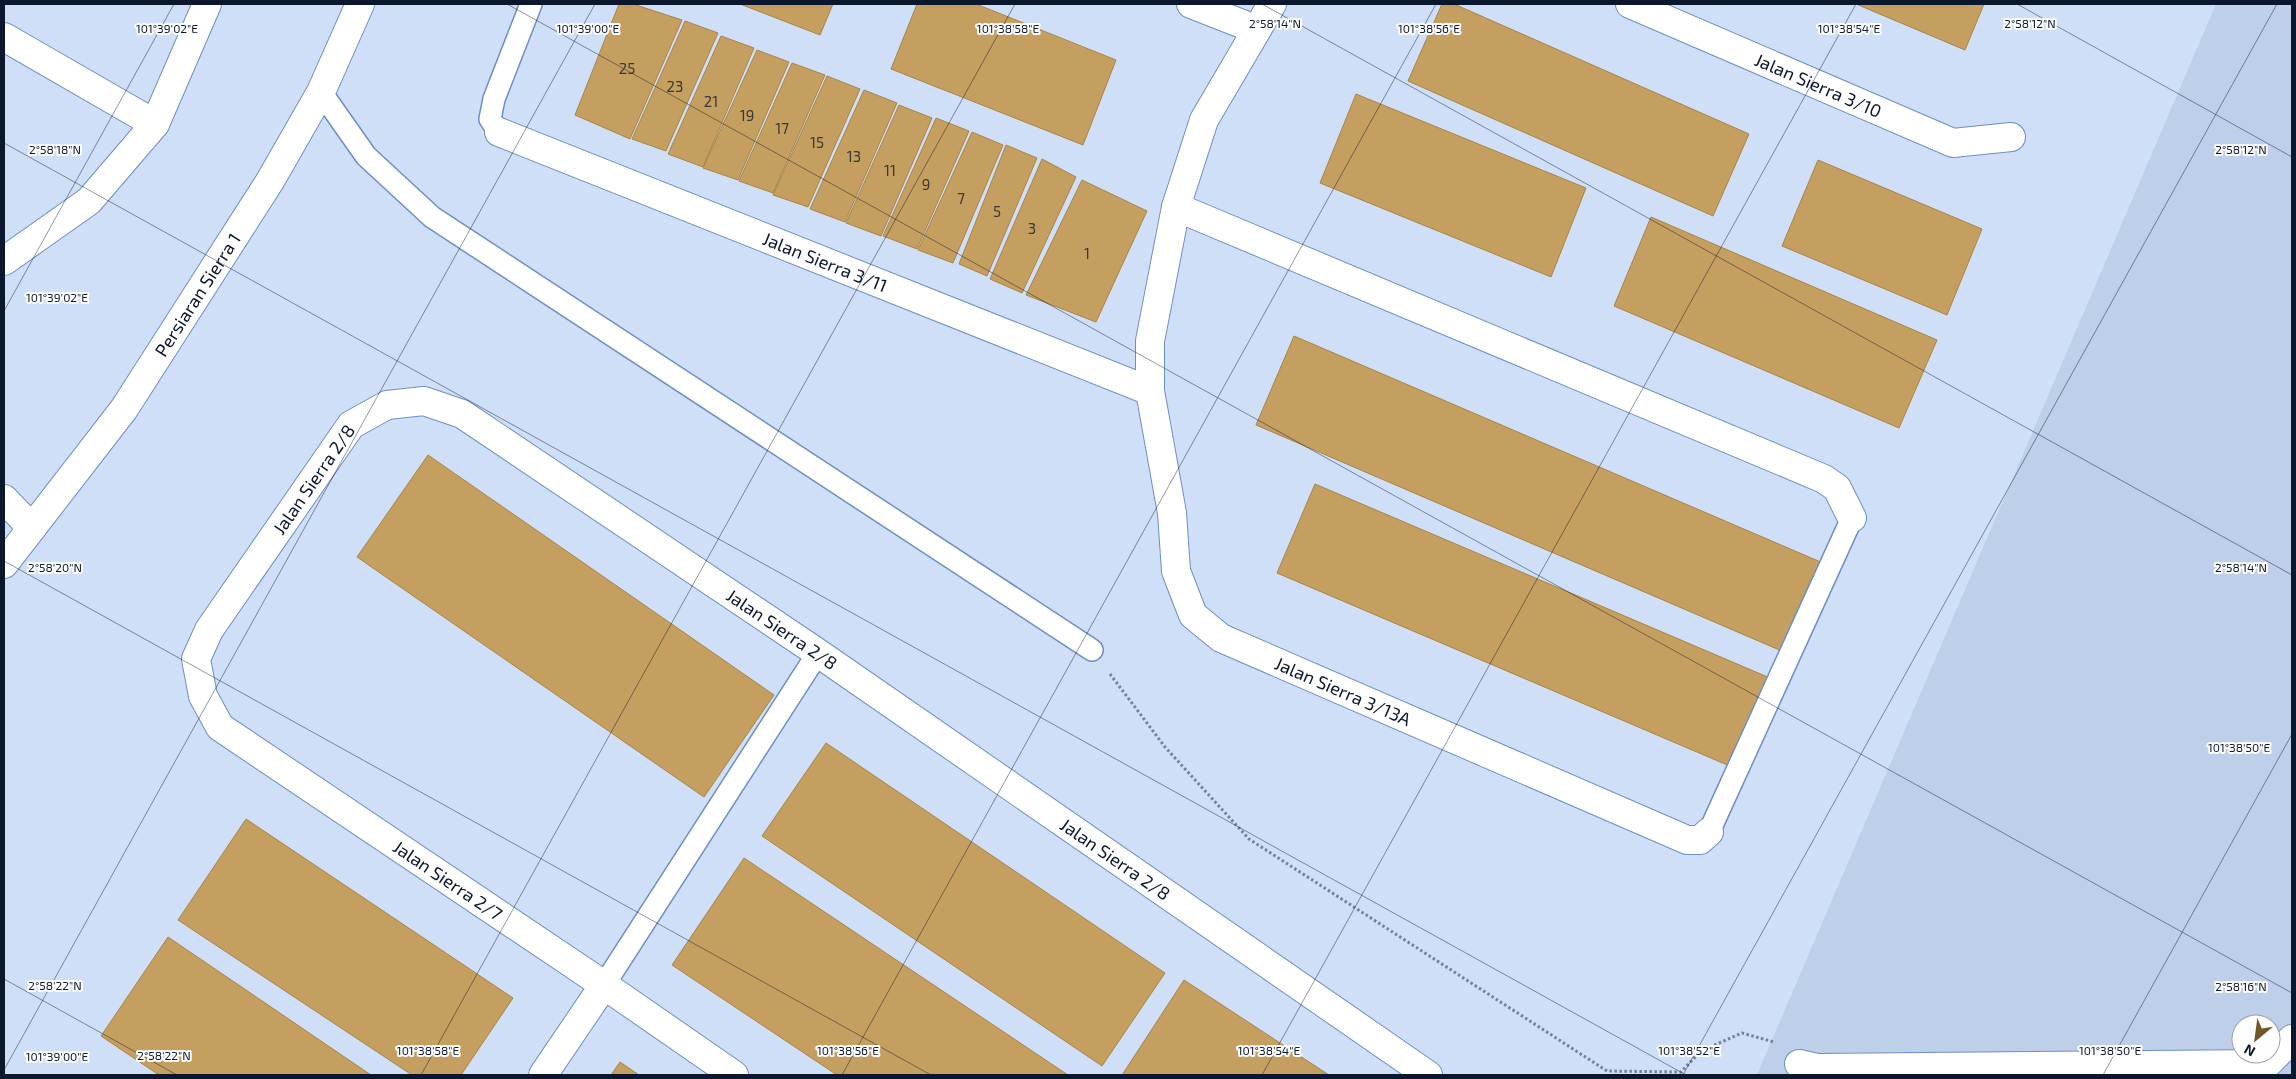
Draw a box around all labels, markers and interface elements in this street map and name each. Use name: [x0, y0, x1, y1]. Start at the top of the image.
text: 2°58'14"N: [1249, 16, 1301, 30]
text: 2°58'12"N: [2004, 16, 2056, 30]
text: 101°39'02"E: [136, 21, 198, 35]
text: 101°39'00"E: [557, 21, 620, 35]
text: 101°38'58"E: [977, 21, 1039, 35]
text: 101°38'56"E: [1398, 21, 1460, 35]
text: 101°38'54"E: [1818, 21, 1880, 35]
street label: Jalan Sierra 3/10: [1752, 48, 1885, 122]
house number: 25: [619, 59, 635, 77]
house number: 23: [667, 77, 683, 95]
house number: 21: [704, 92, 718, 110]
house number: 19: [740, 106, 754, 124]
house number: 17: [775, 119, 789, 137]
house number: 15: [810, 133, 824, 151]
text: 2°58'18"N: [29, 142, 81, 156]
text: 2°58'12"N: [2215, 142, 2267, 156]
house number: 13: [847, 147, 861, 165]
house number: 11: [884, 161, 896, 179]
house number: 9: [922, 175, 930, 193]
house number: 7: [957, 189, 965, 207]
house number: 5: [993, 202, 1001, 220]
house number: 3: [1028, 219, 1036, 237]
street label: Jalan Sierra 3/11: [760, 227, 891, 296]
street label: Persiaran Sierra 1: [150, 229, 245, 360]
house number: 1: [1084, 244, 1090, 262]
text: 101°39'02"E: [26, 290, 88, 304]
street label: Jalan Sierra 2/8: [268, 420, 359, 538]
text: 2°58'20"N: [28, 560, 82, 574]
text: 2°58'14"N: [2215, 560, 2267, 574]
street label: Jalan Sierra 2/8: [723, 584, 842, 674]
street label: Jalan Sierra 3/13A: [1272, 652, 1415, 730]
text: 101°38'50"E: [2208, 740, 2270, 754]
street label: Jalan Sierra 2/8: [1056, 813, 1175, 904]
street label: Jalan Sierra 2/7: [389, 835, 507, 925]
text: 2°58'22"N: [28, 978, 82, 992]
text: 2°58'16"N: [2215, 979, 2267, 993]
north arrow: [2231, 1014, 2281, 1064]
text: N: [2241, 1041, 2258, 1061]
text: 101°38'58"E: [397, 1043, 459, 1057]
text: 101°38'56"E: [817, 1043, 879, 1057]
text: 101°38'54"E: [1238, 1043, 1300, 1057]
text: 101°38'52"E: [1658, 1043, 1720, 1057]
text: 101°38'50"E: [2079, 1043, 2141, 1057]
text: 2°58'22"N: [137, 1048, 191, 1062]
text: 101°39'00"E: [26, 1049, 89, 1063]

